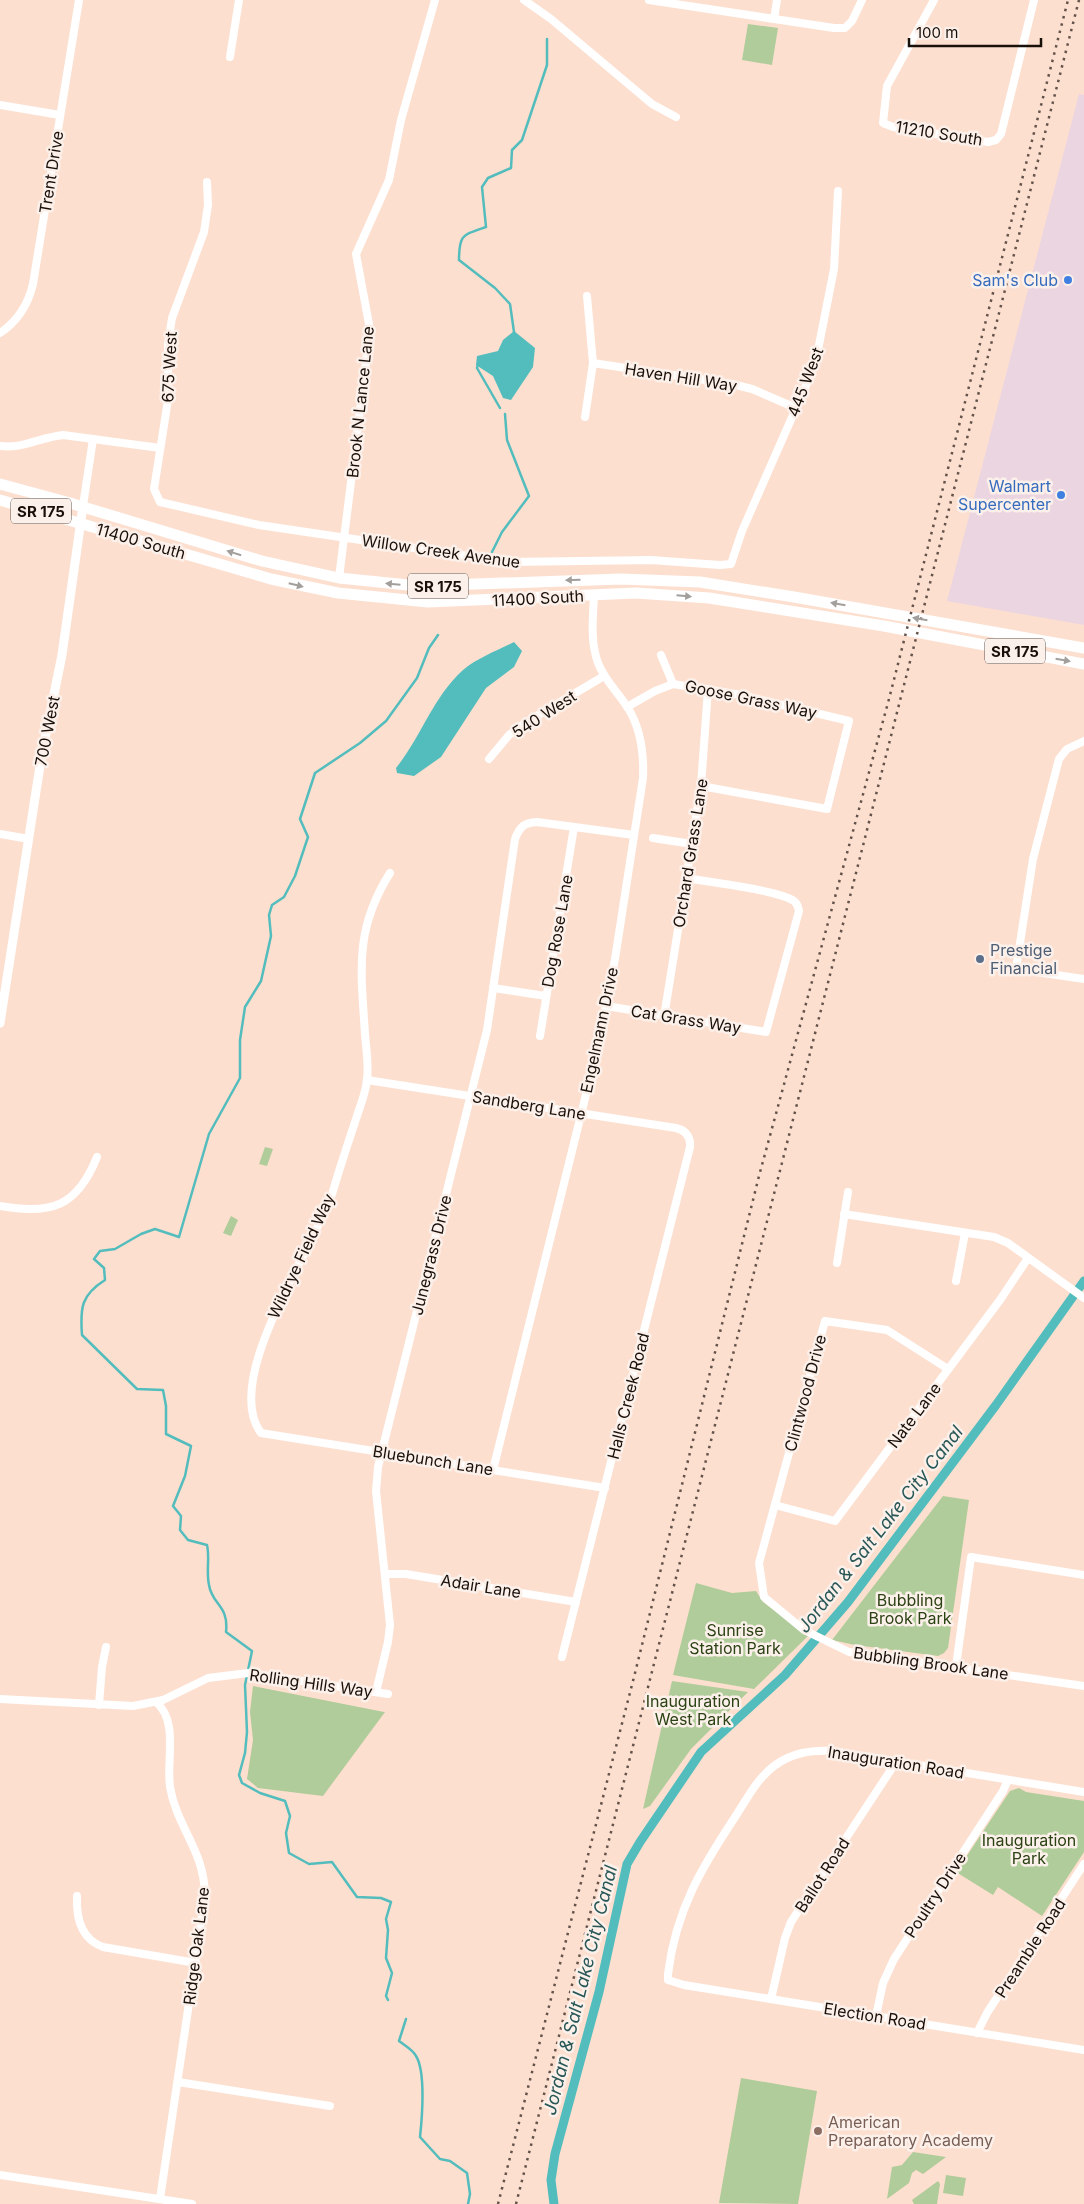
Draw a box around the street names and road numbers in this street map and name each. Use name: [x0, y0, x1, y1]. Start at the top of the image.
street label: 11210 South: [894, 116, 984, 150]
street label: Trent Drive: [35, 129, 67, 215]
street label: Brook N Lance Lane: [342, 325, 378, 479]
street label: 675 West: [157, 331, 181, 403]
street label: 445 West: [783, 344, 827, 420]
street label: Haven Hill Way: [623, 358, 739, 396]
road number: SR 175: [11, 498, 71, 524]
street label: 11400 South: [94, 519, 188, 563]
street label: Willow Creek Avenue: [360, 530, 522, 572]
road number: SR 175: [408, 574, 468, 598]
street label: 11400 South: [492, 586, 584, 610]
road number: SR 175: [985, 638, 1045, 664]
street label: Goose Grass Way: [683, 675, 819, 723]
street label: 540 West: [508, 686, 580, 742]
street label: 700 West: [30, 694, 64, 768]
street label: Orchard Grass Lane: [668, 777, 712, 929]
street label: Dog Rose Lane: [537, 873, 577, 989]
street label: Engelmann Drive: [576, 965, 622, 1095]
street label: Cat Grass Way: [629, 1000, 743, 1038]
street label: Sandberg Lane: [471, 1086, 587, 1124]
street label: Wildrye Field Way: [263, 1190, 339, 1322]
street label: Junegrass Drive: [406, 1193, 456, 1317]
street label: Halls Creek Road: [603, 1331, 653, 1461]
street label: Clintwood Drive: [780, 1332, 830, 1454]
street label: Nate Lane: [883, 1378, 945, 1452]
street label: Bluebunch Lane: [371, 1441, 495, 1479]
street label: Adair Lane: [439, 1570, 523, 1602]
street label: Bubbling Brook Lane: [852, 1642, 1010, 1684]
street label: Rolling Hills Way: [248, 1664, 374, 1702]
street label: Inauguration Road: [826, 1741, 966, 1783]
street label: Ballot Road: [790, 1834, 854, 1916]
street label: Poultry Drive: [900, 1848, 970, 1942]
street label: Ridge Oak Lane: [179, 1886, 213, 2006]
street label: Preamble Road: [990, 1895, 1070, 2001]
street label: Election Road: [822, 1998, 928, 2034]

